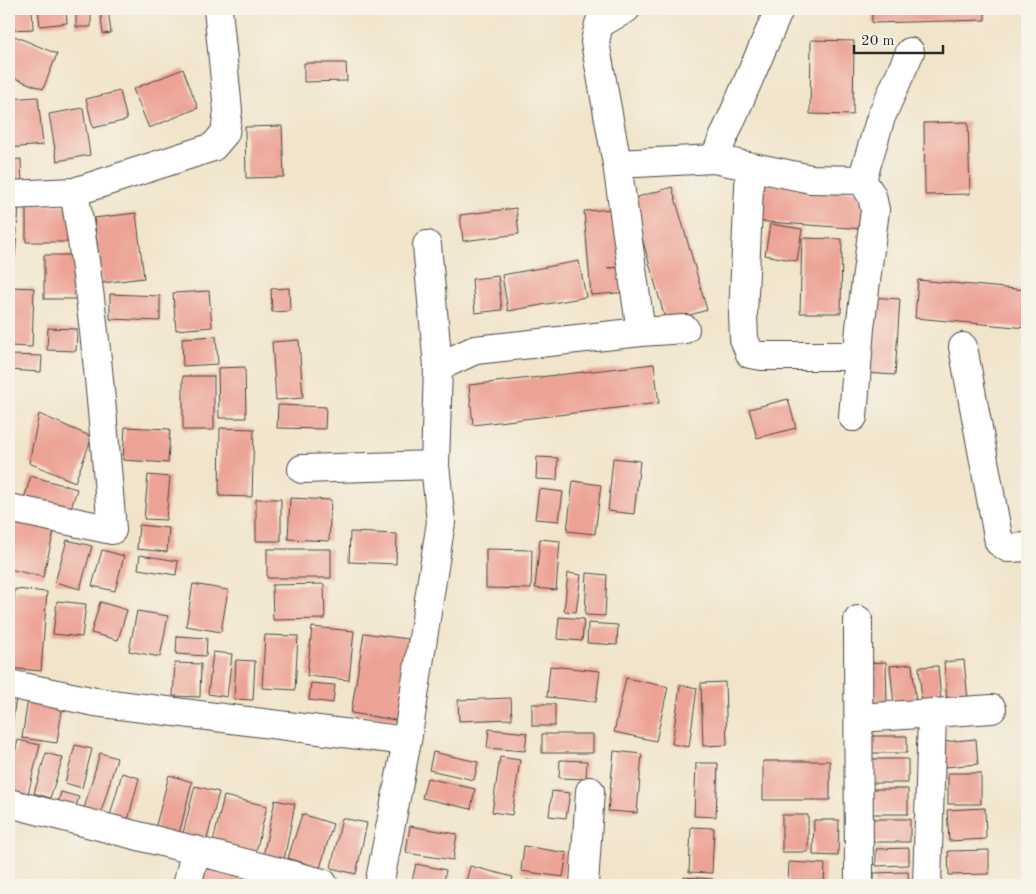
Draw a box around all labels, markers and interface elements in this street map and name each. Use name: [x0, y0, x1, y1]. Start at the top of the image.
scale bar: [854, 22, 942, 54]
text: 20 m: [861, 34, 895, 49]

